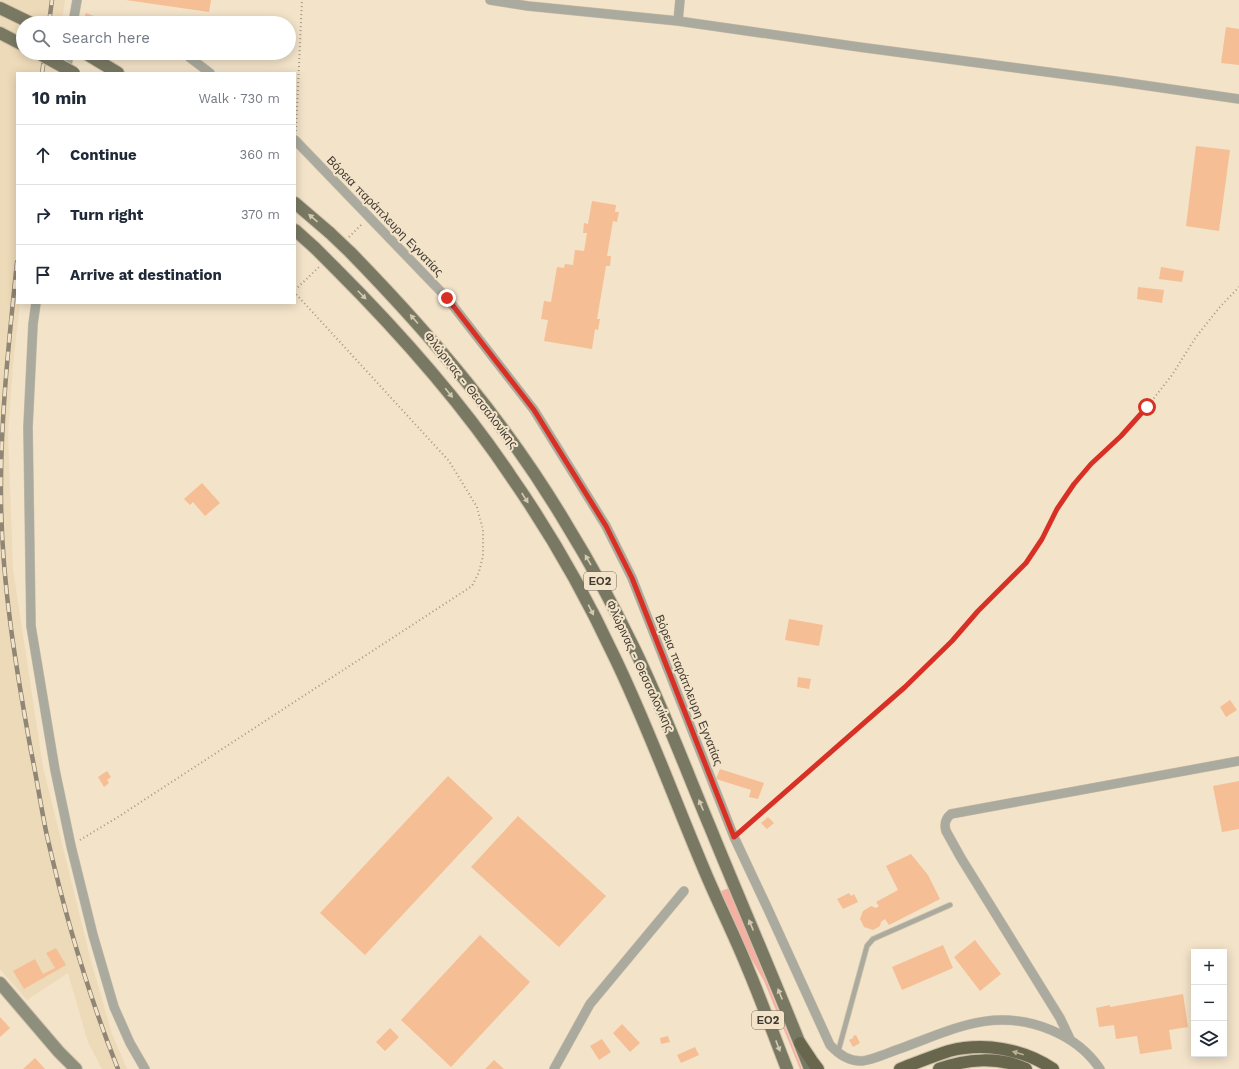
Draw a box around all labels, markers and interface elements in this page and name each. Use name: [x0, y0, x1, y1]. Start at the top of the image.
search box: [16, 16, 296, 60]
icon: search: [30, 27, 52, 49]
text: Search here: [62, 29, 150, 47]
text: 10 min: [32, 88, 87, 108]
text: Walk · 730 m: [199, 91, 280, 106]
icon: ahead: [32, 144, 54, 166]
text: Continue: [70, 146, 137, 164]
text: 360 m: [240, 147, 280, 162]
street label: Βόρεια παράπλευρη Εγνατίας: [324, 153, 446, 279]
icon: right: [32, 204, 54, 226]
text: Turn right: [70, 206, 143, 224]
text: 370 m: [241, 207, 280, 222]
one-way arrow: [308, 214, 317, 223]
icon: arrive: [32, 264, 54, 286]
text: Arrive at destination: [70, 266, 222, 284]
route end: [438, 289, 456, 307]
one-way arrow: [358, 290, 367, 300]
one-way arrow: [409, 314, 418, 324]
street label: Φλώρινας - Θεσσαλονίκης: [421, 329, 521, 451]
one-way arrow: [444, 387, 453, 398]
route start: [1138, 398, 1156, 416]
one-way arrow: [521, 493, 529, 503]
one-way arrow: [584, 554, 591, 566]
road number: ΕΟ2: [584, 572, 616, 590]
street label: Φλώρινας - Θεσσαλονίκης: [603, 598, 677, 734]
one-way arrow: [588, 604, 594, 615]
street label: Βόρεια παράπλευρη Εγνατίας: [652, 613, 726, 768]
one-way arrow: [698, 800, 704, 811]
one-way arrow: [748, 919, 754, 931]
map controls: [1191, 949, 1227, 1057]
button: +: [1191, 949, 1227, 985]
button: −: [1191, 985, 1227, 1021]
one-way arrow: [776, 987, 782, 999]
road number: ΕΟ2: [752, 1011, 784, 1029]
button: layers: [1191, 1021, 1227, 1057]
one-way arrow: [775, 1040, 781, 1052]
one-way arrow: [1012, 1050, 1024, 1056]

